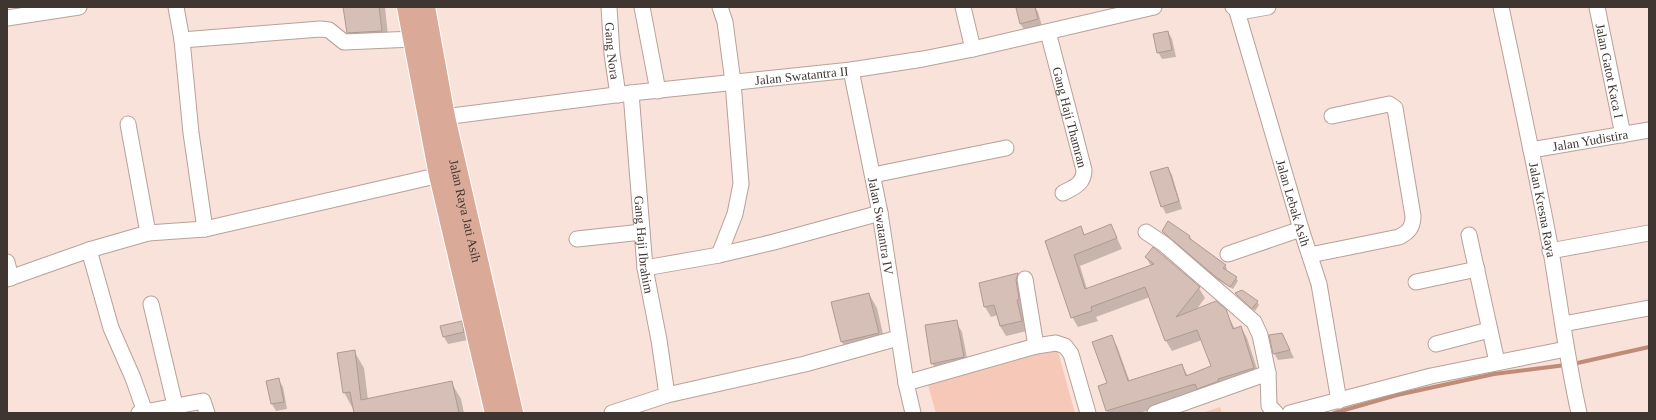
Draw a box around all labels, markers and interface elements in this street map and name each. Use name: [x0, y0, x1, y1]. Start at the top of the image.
street label: Gang Nora: [602, 22, 623, 81]
street label: Jalan Gatot Kaca I: [1593, 22, 1627, 119]
street label: Jalan Swatantra II: [754, 63, 849, 88]
street label: Gang Haji Thamran: [1050, 65, 1091, 170]
street label: Jalan Yudistira: [1551, 126, 1629, 154]
street label: Jalan Raya Jati Asih: [446, 158, 485, 264]
street label: Jalan Lebak Asih: [1273, 158, 1314, 248]
street label: Jalan Kresna Raya: [1526, 161, 1559, 259]
street label: Jalan Swatantra IV: [865, 176, 897, 277]
street label: Gang Haji Ibrahim: [632, 195, 657, 295]

